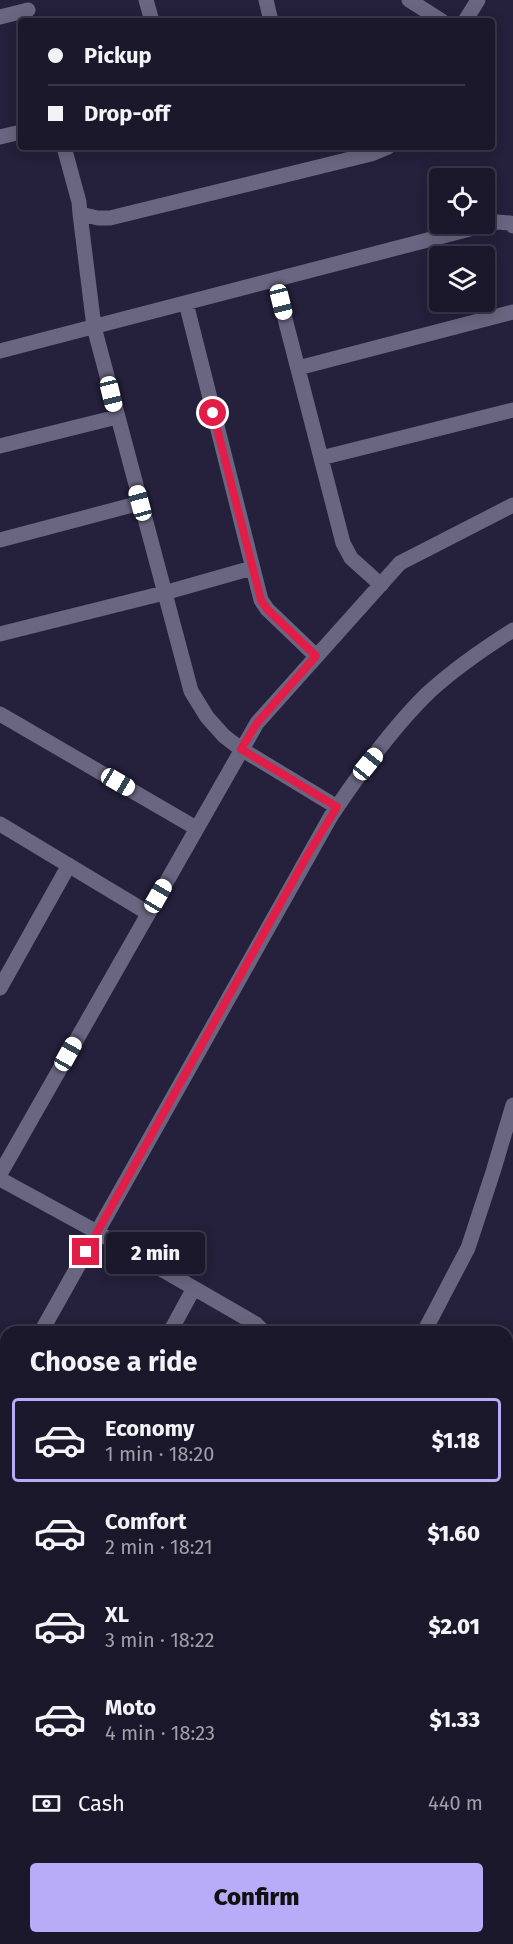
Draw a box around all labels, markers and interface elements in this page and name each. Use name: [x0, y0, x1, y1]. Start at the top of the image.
text: Pickup: [84, 42, 152, 69]
text: Drop-off: [84, 100, 170, 127]
map controls: [429, 168, 495, 312]
button: locate: [429, 168, 495, 234]
button: layers: [429, 246, 495, 312]
car: [268, 282, 294, 322]
car: [98, 374, 124, 414]
route start: [199, 399, 226, 426]
car: [127, 483, 153, 523]
car: [350, 744, 386, 784]
car: [98, 765, 138, 799]
car: [141, 876, 175, 916]
car: [51, 1034, 85, 1074]
callout: 2 min: [107, 1231, 206, 1273]
route end: [72, 1238, 99, 1265]
text: 2 min: [131, 1241, 180, 1265]
text: Choose a ride: [30, 1346, 197, 1378]
icon: car: [33, 1413, 87, 1467]
text: Economy: [105, 1415, 194, 1442]
text: $1.18: [432, 1427, 480, 1454]
text: 1 min · 18:20: [105, 1442, 214, 1466]
icon: car: [33, 1506, 87, 1560]
text: Comfort: [105, 1508, 186, 1535]
text: $1.60: [427, 1520, 480, 1547]
text: 2 min · 18:21: [105, 1535, 213, 1559]
icon: car: [33, 1599, 87, 1653]
text: XL: [105, 1601, 129, 1628]
text: $2.01: [429, 1613, 480, 1640]
text: 3 min · 18:22: [105, 1628, 214, 1652]
icon: car: [33, 1692, 87, 1746]
text: Moto: [105, 1694, 156, 1721]
text: $1.33: [429, 1706, 480, 1733]
text: 4 min · 18:23: [105, 1721, 215, 1745]
icon: cash: [30, 1787, 63, 1820]
text: Cash: [78, 1790, 125, 1817]
text: 440 m: [428, 1791, 483, 1815]
button: Confirm: [30, 1863, 483, 1932]

